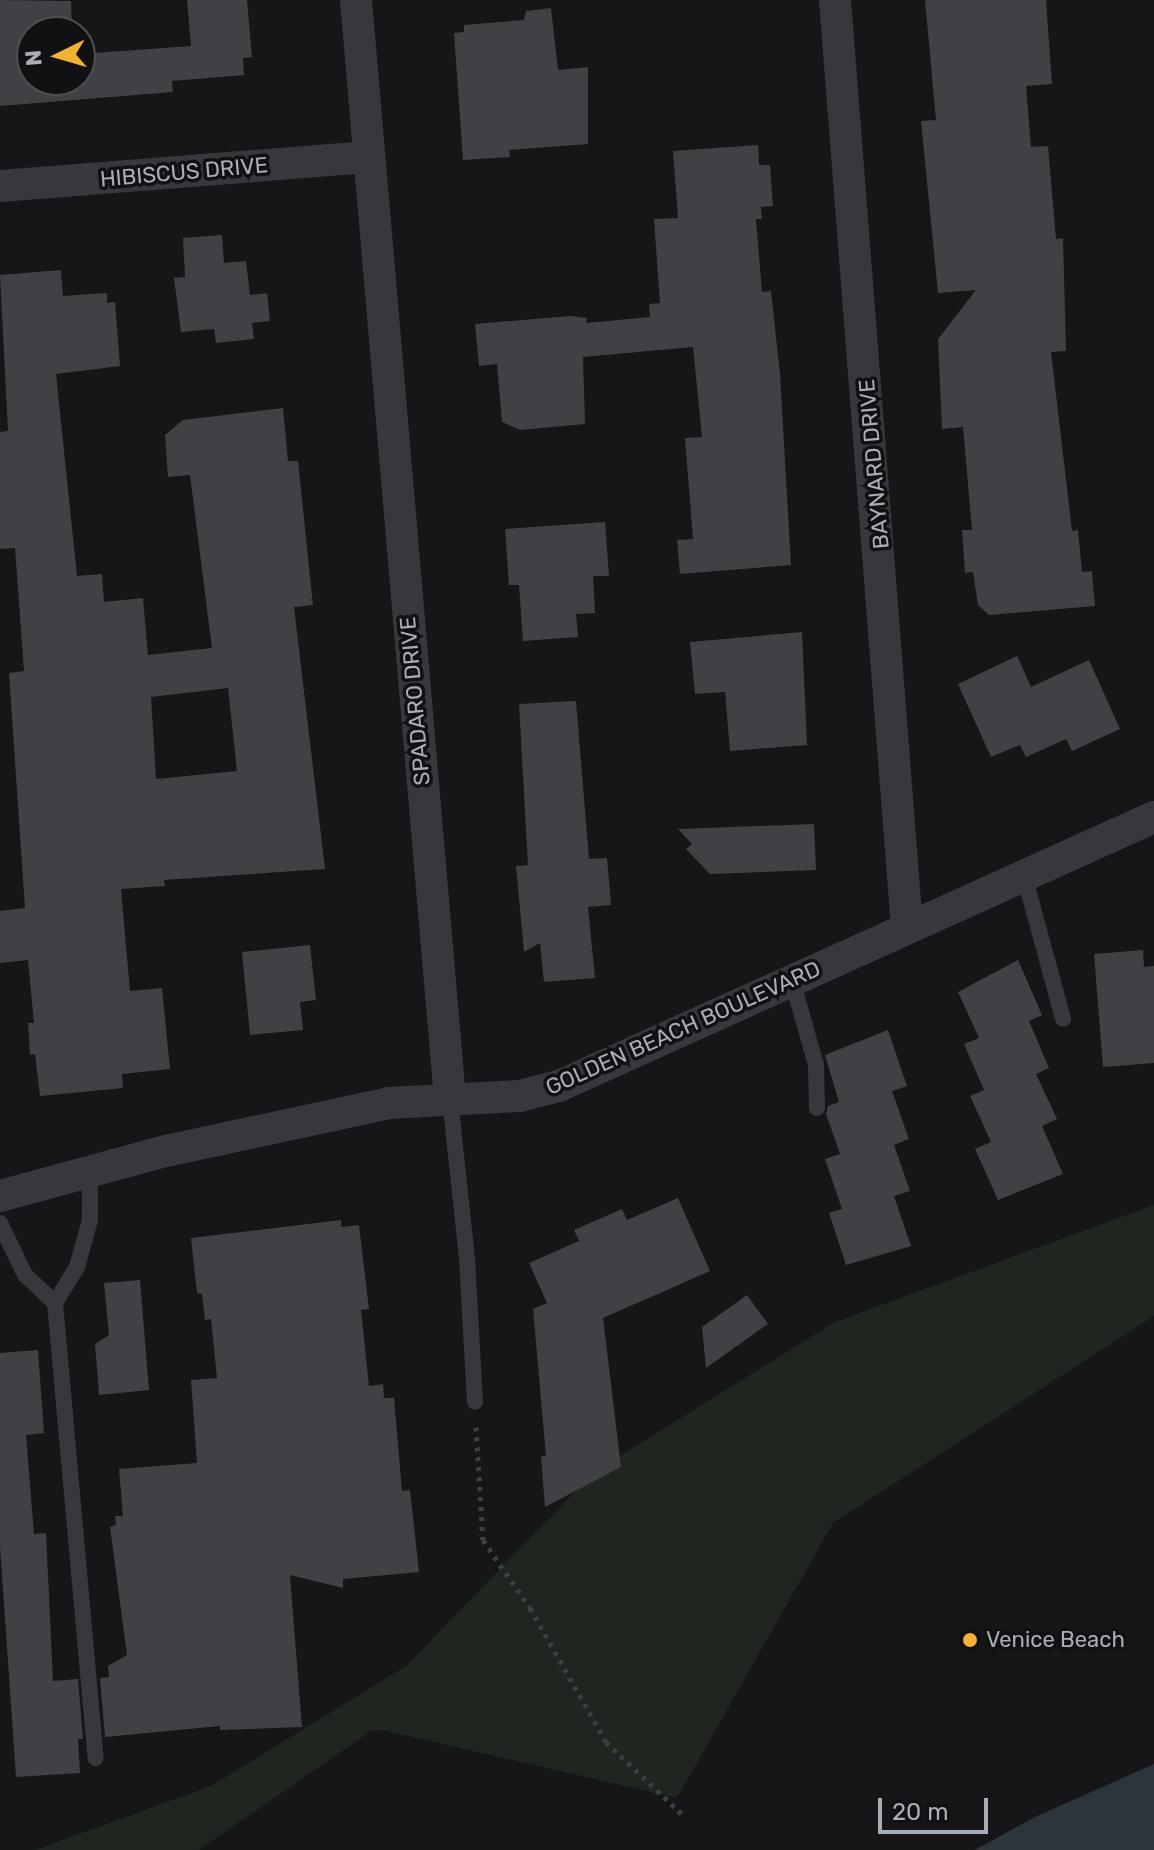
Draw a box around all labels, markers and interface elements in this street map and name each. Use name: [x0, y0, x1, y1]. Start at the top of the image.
north arrow: [16, 16, 96, 96]
text: N: [19, 49, 48, 67]
street label: HIBISCUS DRIVE: [99, 152, 269, 192]
street label: BAYNARD DRIVE: [853, 378, 895, 550]
street label: SPADARO DRIVE: [394, 616, 436, 786]
street label: GOLDEN BEACH BOULEVARD: [542, 955, 824, 1101]
place label: Venice Beach: [986, 1627, 1125, 1653]
marker: Venice Beach: [961, 1631, 979, 1649]
scale bar: [882, 1782, 992, 1832]
text: 20 m: [892, 1798, 949, 1826]

